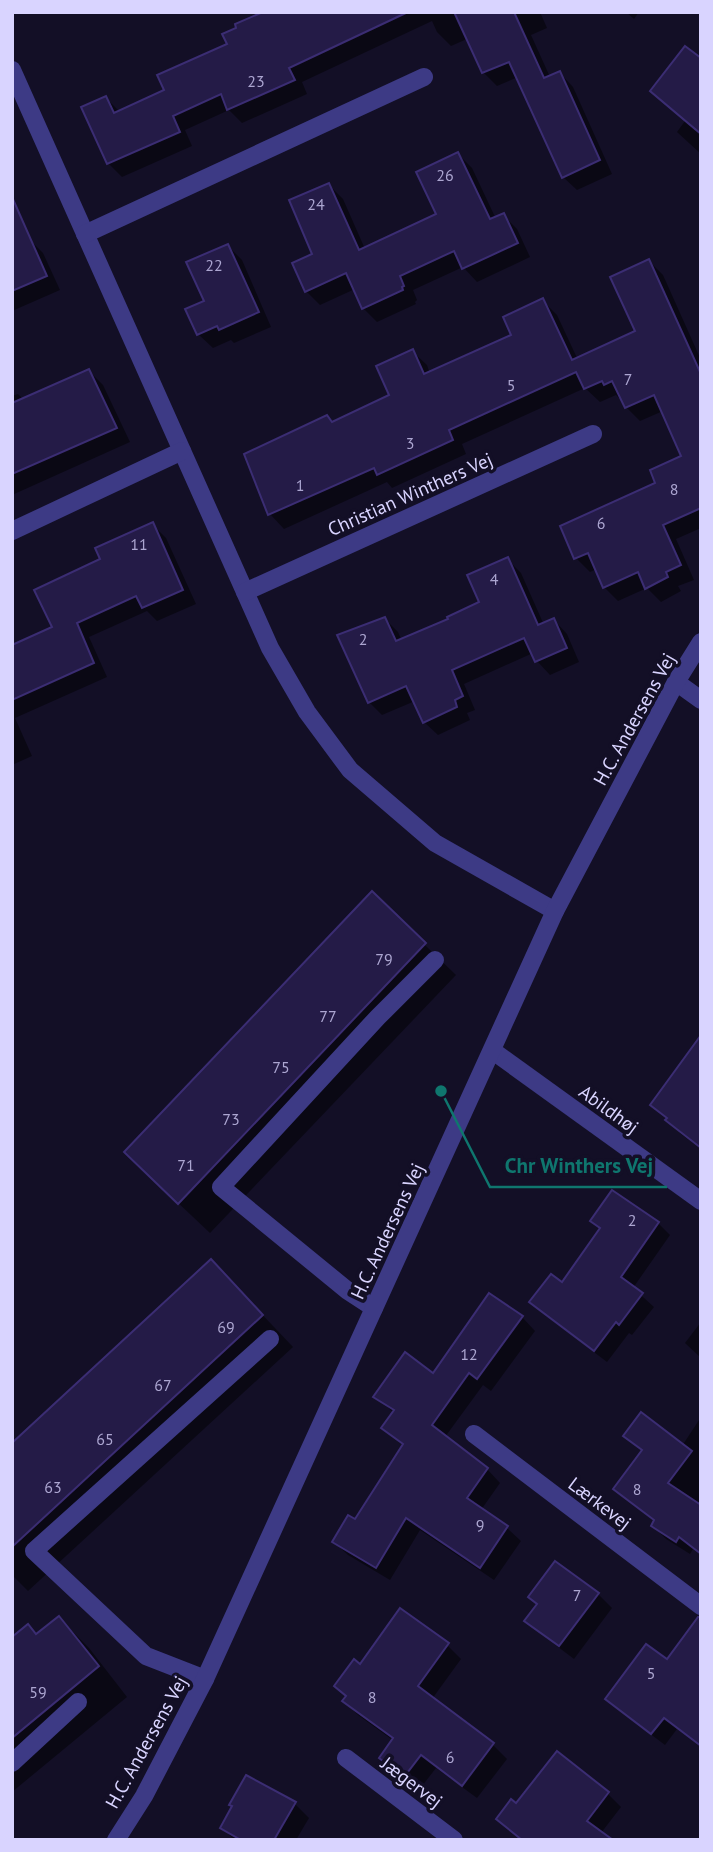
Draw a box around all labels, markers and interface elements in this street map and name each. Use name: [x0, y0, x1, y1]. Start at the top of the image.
house number: 23: [247, 71, 265, 91]
house number: 26: [436, 165, 454, 185]
house number: 24: [307, 194, 325, 214]
house number: 22: [205, 255, 223, 275]
house number: 7: [624, 369, 632, 389]
house number: 5: [507, 375, 515, 395]
house number: 3: [406, 433, 414, 453]
street label: Christian Winthers Vej: [324, 447, 496, 541]
house number: 1: [296, 475, 304, 495]
house number: 8: [670, 479, 678, 499]
house number: 6: [597, 513, 605, 533]
house number: 11: [130, 534, 148, 554]
house number: 4: [490, 569, 499, 589]
house number: 2: [359, 629, 367, 649]
street label: H.C. Andersens Vej: [588, 649, 680, 789]
house number: 79: [375, 949, 393, 969]
house number: 77: [319, 1006, 337, 1026]
house number: 75: [272, 1057, 290, 1077]
street label: Abildhøj: [574, 1079, 644, 1139]
house number: 73: [222, 1109, 240, 1129]
callout: Chr Winthers Vej: [490, 1145, 667, 1187]
text: Chr Winthers Vej: [505, 1152, 653, 1179]
house number: 71: [177, 1155, 195, 1175]
street label: H.C. Andersens Vej: [345, 1159, 429, 1303]
house number: 2: [628, 1210, 636, 1230]
house number: 69: [217, 1317, 235, 1337]
house number: 12: [460, 1344, 478, 1364]
house number: 67: [154, 1375, 172, 1395]
house number: 65: [96, 1429, 114, 1449]
street label: Lærkevej: [564, 1472, 636, 1534]
house number: 63: [44, 1477, 62, 1497]
house number: 8: [633, 1479, 641, 1499]
house number: 9: [476, 1515, 484, 1535]
house number: 7: [573, 1585, 581, 1605]
house number: 5: [647, 1663, 655, 1683]
street label: H.C. Andersens Vej: [100, 1672, 192, 1812]
house number: 59: [29, 1682, 47, 1702]
house number: 8: [368, 1687, 376, 1707]
house number: 6: [446, 1747, 454, 1767]
street label: Jægervej: [376, 1751, 447, 1813]

